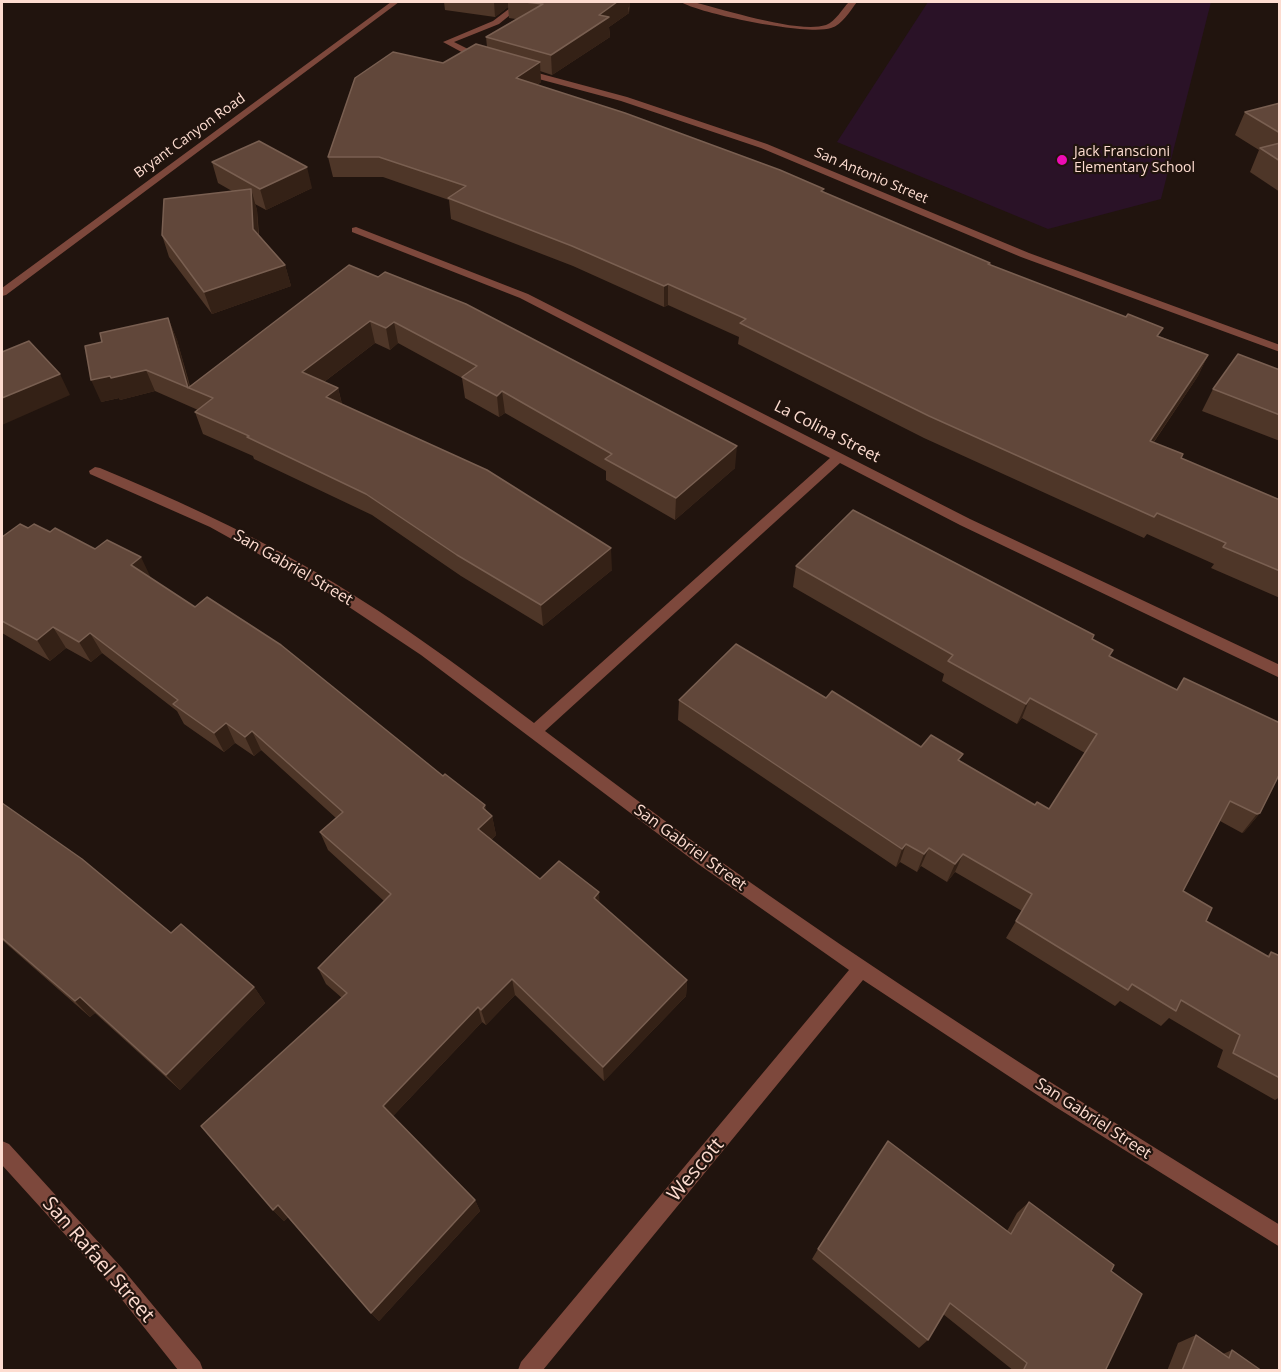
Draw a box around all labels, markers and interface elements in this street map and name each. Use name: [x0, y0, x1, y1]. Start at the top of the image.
street label: Bryant Canyon Road: [131, 90, 249, 182]
street label: San Antonio Street: [812, 144, 930, 208]
place label: Jack Franscioni Elementary School: [1074, 144, 1195, 176]
marker: Jack Franscioni Elementary School: [1055, 153, 1069, 167]
street label: La Colina Street: [771, 397, 883, 467]
street label: San Gabriel Street: [230, 526, 356, 610]
street label: San Gabriel Street: [630, 801, 750, 895]
street label: San Gabriel Street: [1031, 1074, 1155, 1164]
street label: Wescott: [663, 1134, 729, 1206]
street label: San Rafael Street: [37, 1192, 159, 1328]

